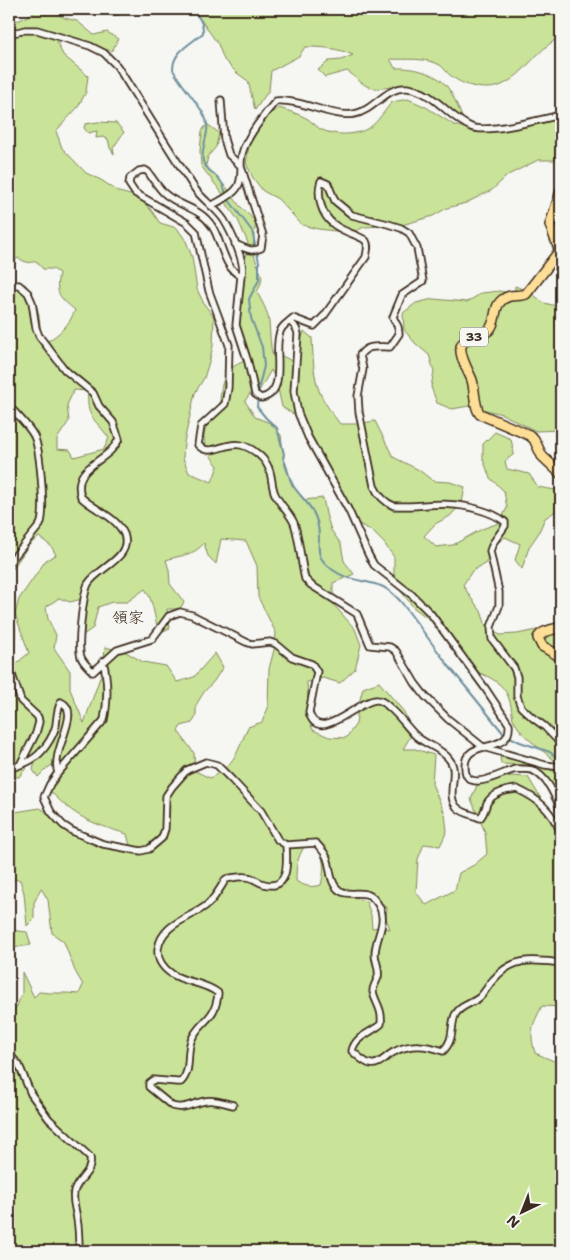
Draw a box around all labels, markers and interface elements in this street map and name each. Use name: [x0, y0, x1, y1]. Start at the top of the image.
road number: 33: [460, 328, 488, 347]
district label: 領家: [112, 607, 144, 628]
north arrow: [498, 1188, 548, 1238]
text: N: [503, 1211, 523, 1232]

